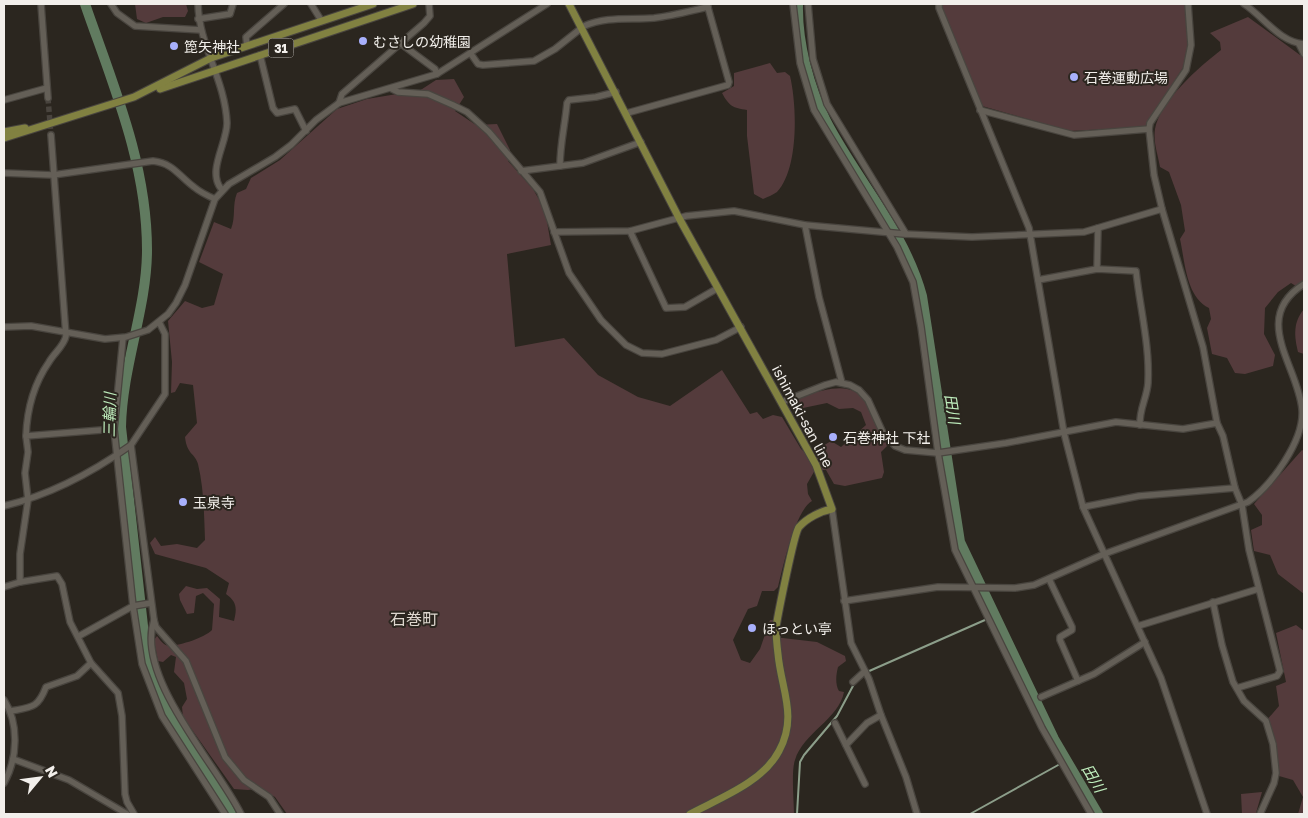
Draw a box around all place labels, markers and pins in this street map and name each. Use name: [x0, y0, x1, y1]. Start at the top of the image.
place label: むさしの幼稚園: [373, 33, 471, 50]
marker: むさしの幼稚園: [357, 35, 369, 47]
place label: 箆矢神社: [184, 38, 240, 55]
marker: 箆矢神社: [168, 40, 180, 52]
place label: 石巻運動広場: [1084, 69, 1168, 86]
marker: 石巻運動広場: [1068, 71, 1080, 83]
place label: 石巻神社 下社: [843, 429, 931, 446]
marker: 石巻神社 下社: [827, 431, 839, 443]
place label: 玉泉寺: [193, 494, 235, 511]
marker: 玉泉寺: [177, 496, 189, 508]
place label: ほっとい亭: [762, 620, 832, 637]
marker: ほっとい亭: [746, 622, 758, 634]

